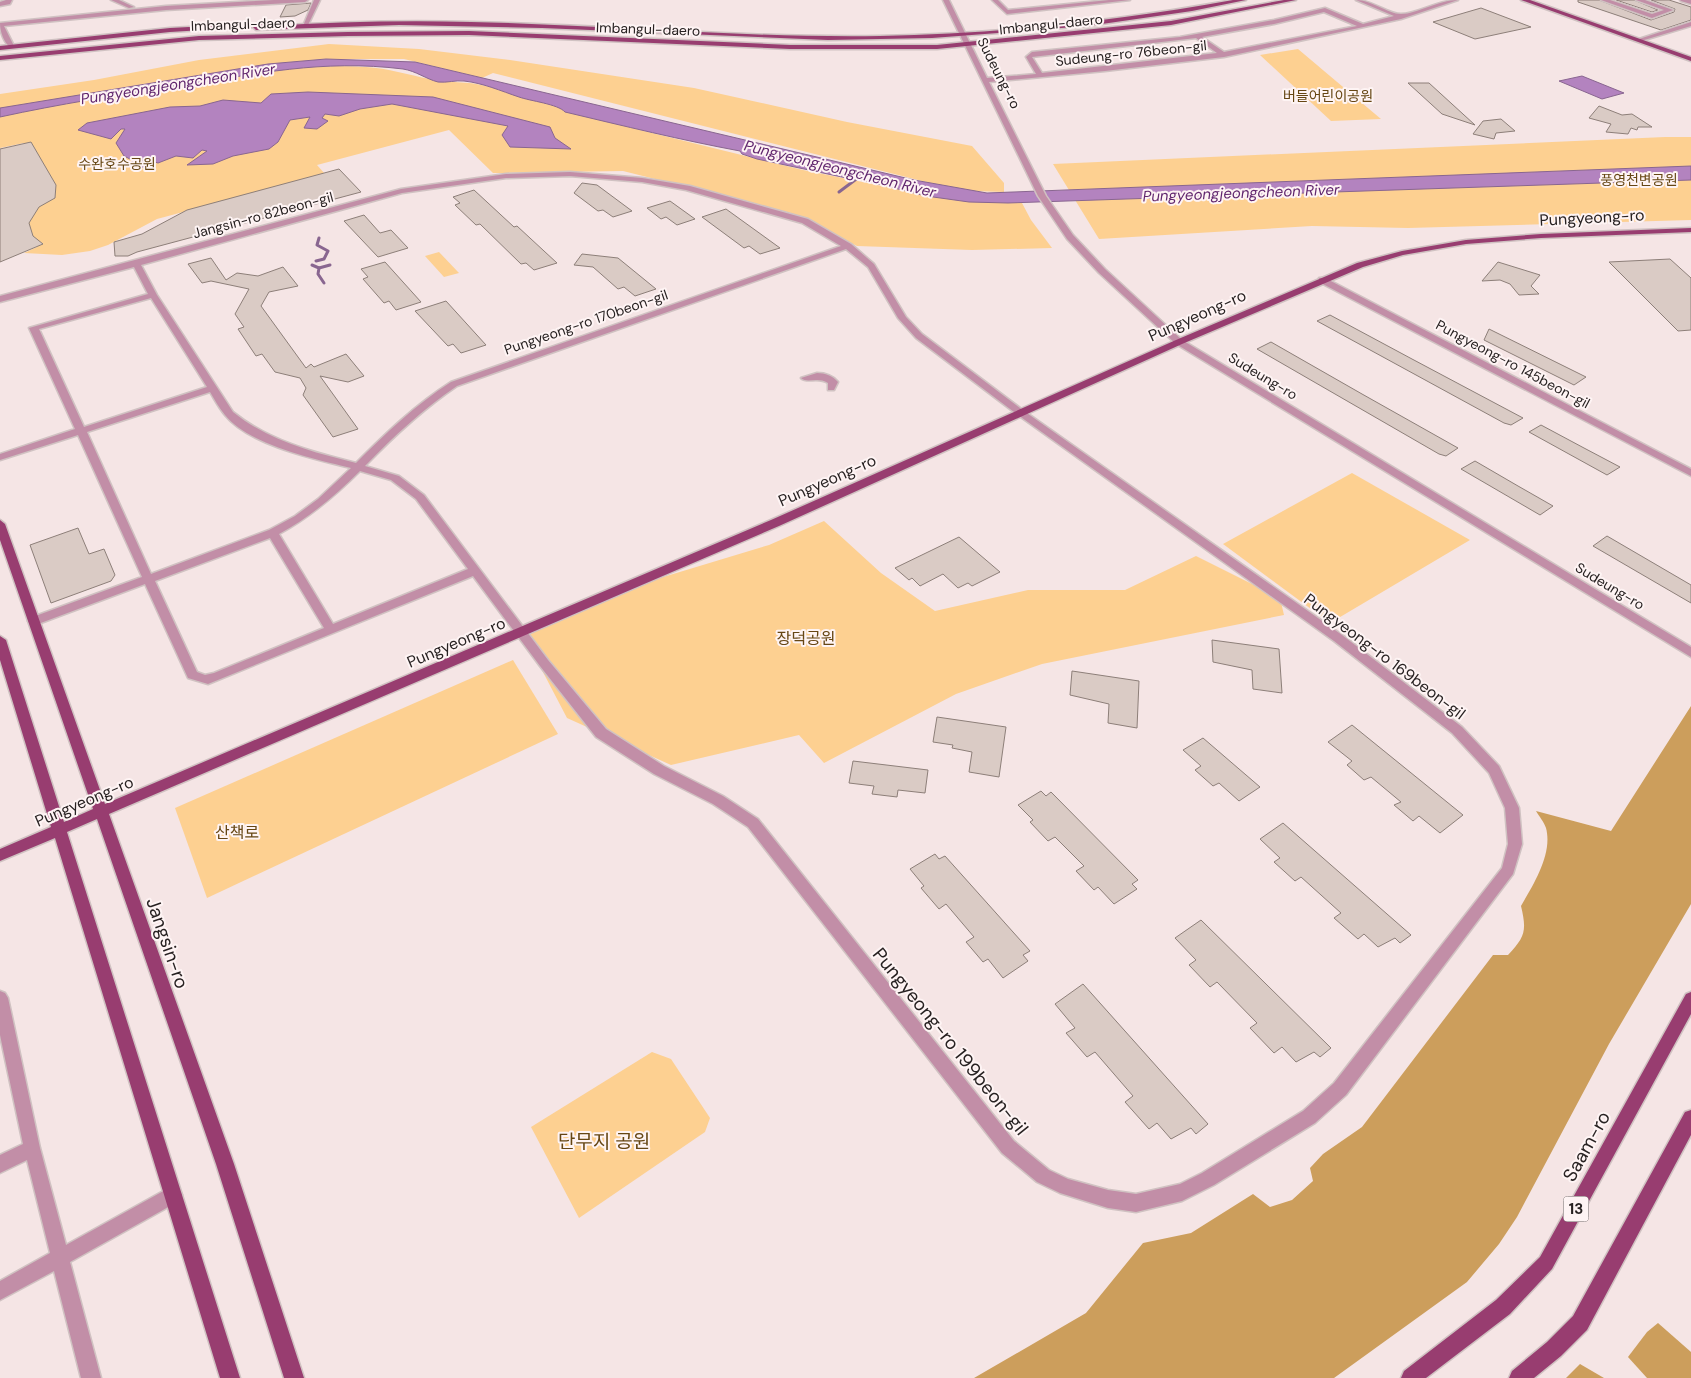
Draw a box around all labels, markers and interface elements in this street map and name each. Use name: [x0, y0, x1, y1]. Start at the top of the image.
street label: Imbangul-daero: [998, 10, 1104, 38]
street label: Imbangul-daero: [191, 13, 295, 35]
street label: Imbangul-daero: [596, 18, 700, 40]
street label: Sudeung-ro: [973, 34, 1025, 112]
street label: Sudeung-ro 76beon-gil: [1054, 36, 1208, 70]
water label: Pungyeongjeongcheon River: [79, 59, 277, 109]
park label: 버들어린이공원: [1283, 87, 1373, 105]
water label: Pungyeongjeongcheon River: [742, 135, 938, 203]
park label: 수완호수공원: [78, 155, 156, 173]
park label: 풍영천변공원: [1600, 171, 1678, 189]
water label: Pungyeongjeongcheon River: [1142, 180, 1340, 206]
street label: Jangsin-ro 82beon-gil: [191, 188, 335, 242]
street label: Pungyeong-ro: [1539, 204, 1645, 231]
street label: Pungyeong-ro: [1145, 284, 1250, 346]
street label: Pungyeong-ro 170beon-gil: [502, 286, 670, 358]
street label: Pungyeong-ro 145beon-gil: [1433, 316, 1593, 412]
street label: Sudeung-ro: [1225, 348, 1301, 404]
street label: Pungyeong-ro: [775, 449, 880, 511]
street label: Sudeung-ro: [1572, 558, 1648, 614]
street label: Pungyeong-ro 169beon-gil: [1300, 589, 1470, 724]
street label: Pungyeong-ro: [404, 612, 509, 673]
park label: 장덕공원: [777, 628, 835, 649]
street label: Pungyeong-ro: [32, 771, 137, 832]
park label: 산책로: [215, 822, 259, 843]
street label: Jangsin-ro: [140, 894, 195, 992]
street label: Pungyeong-ro 199beon-gil: [867, 942, 1034, 1140]
street label: Saam-ro: [1557, 1107, 1616, 1186]
park label: 단무지 공원: [558, 1129, 650, 1154]
road number: 13: [1564, 1196, 1588, 1222]

